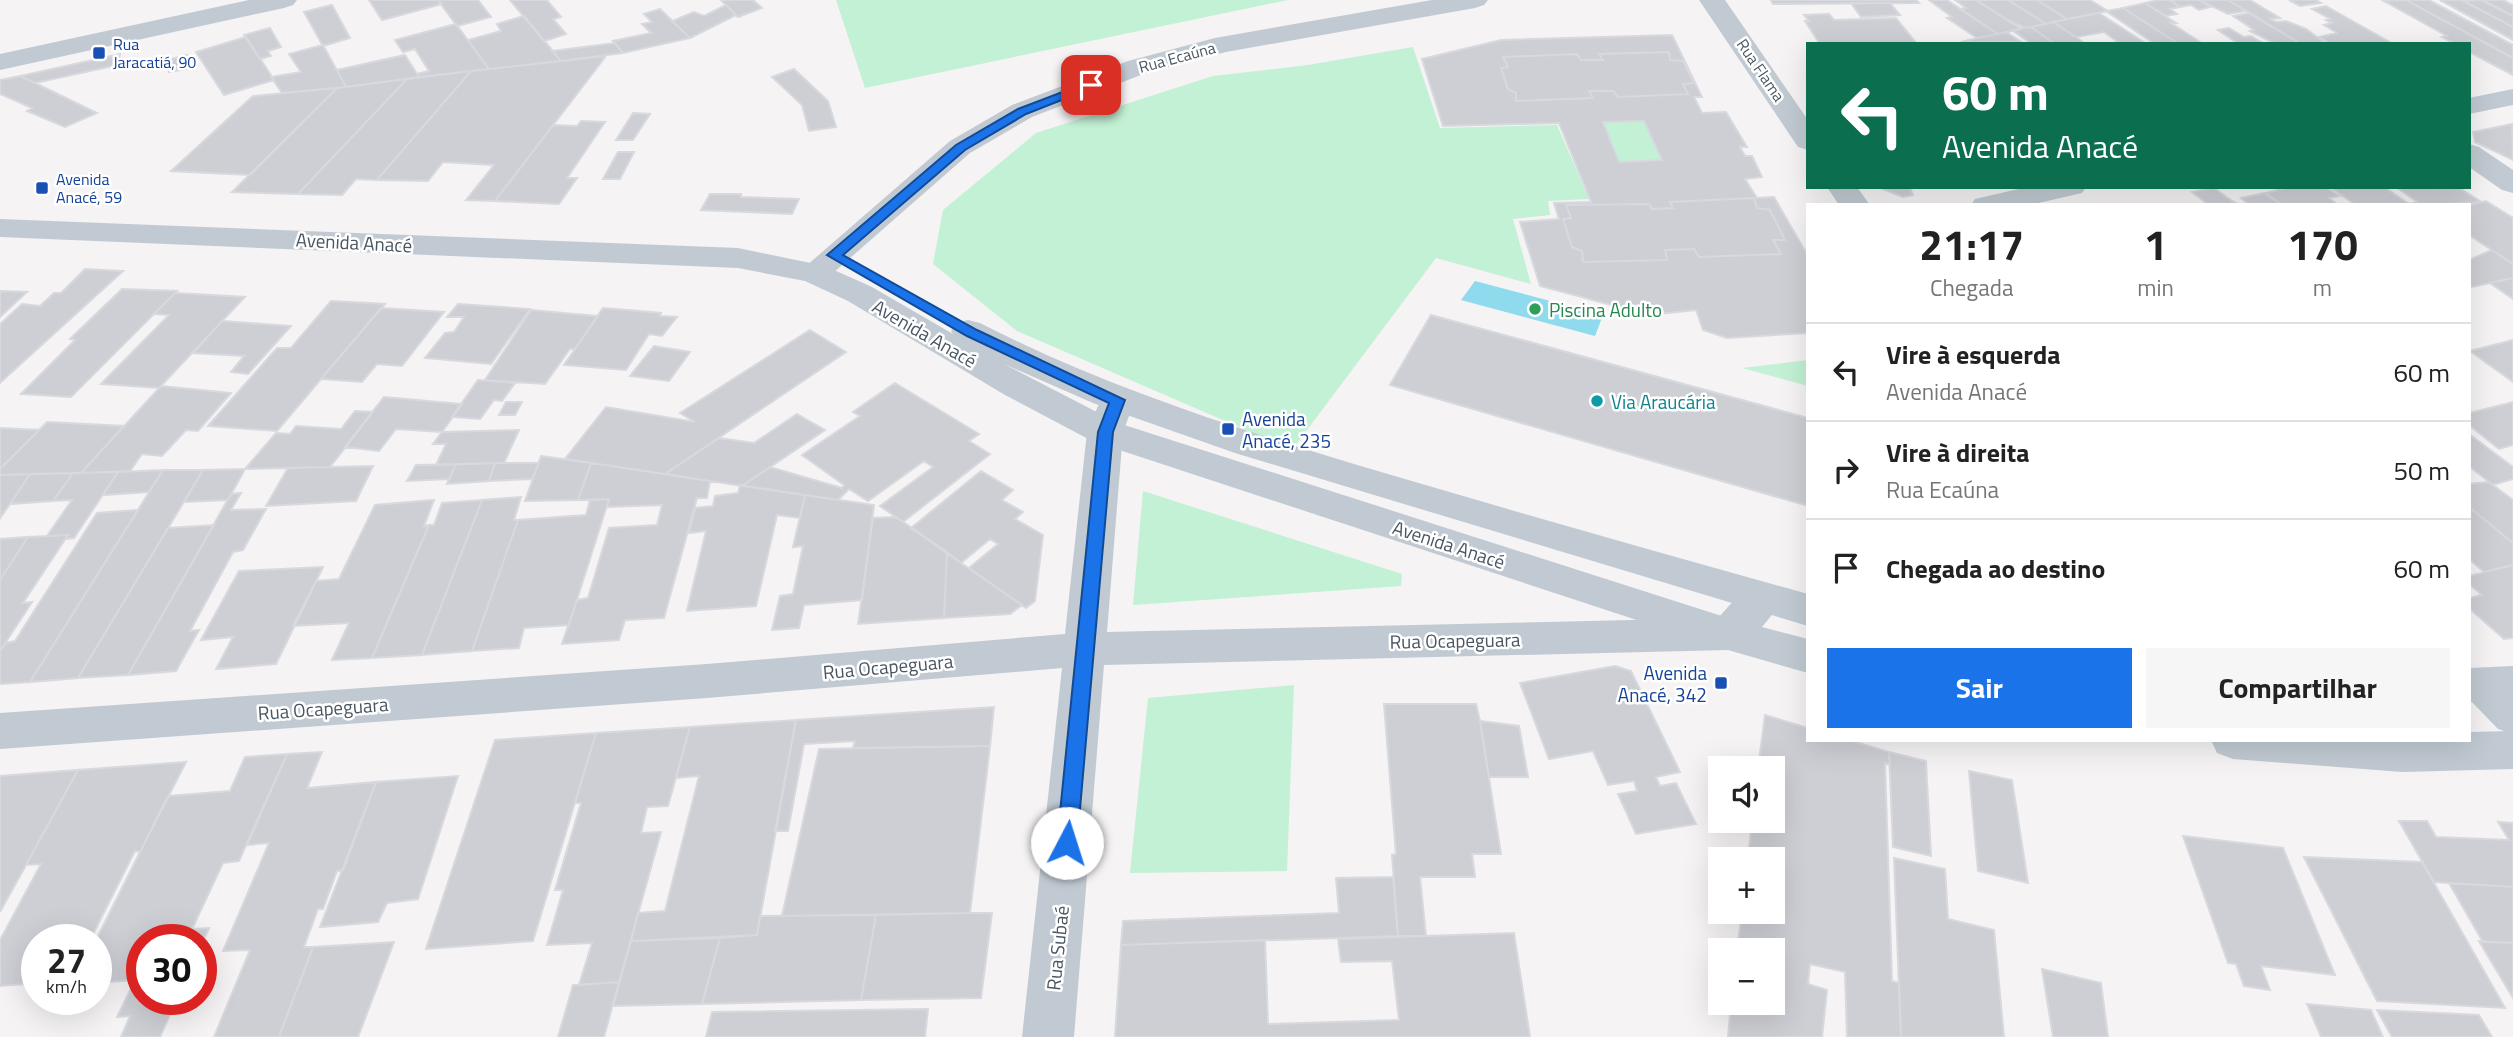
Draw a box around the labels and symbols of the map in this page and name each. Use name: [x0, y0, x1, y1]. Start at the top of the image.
place label: Rua Jaracatiá, 90: [113, 32, 196, 74]
street label: Rua Flama: [1731, 34, 1791, 106]
street label: Rua Ecaúna: [1136, 35, 1218, 79]
marker: Rua Jaracatiá, 90: [91, 45, 107, 61]
pin: [1061, 55, 1121, 115]
place label: Avenida Anacé, 59: [56, 167, 122, 209]
marker: Avenida Anacé, 59: [34, 180, 50, 196]
street label: Avenida Anacé: [295, 224, 413, 260]
street label: Avenida Anacé: [867, 291, 983, 375]
place label: Piscina Adulto: [1549, 295, 1662, 324]
marker: Piscina Adulto: [1527, 301, 1543, 317]
place label: Via Araucária: [1611, 387, 1716, 416]
marker: Via Araucária: [1589, 393, 1605, 409]
place label: Avenida Anacé, 235: [1242, 404, 1331, 455]
marker: Avenida Anacé, 235: [1220, 421, 1236, 437]
street label: Avenida Anacé: [1389, 512, 1509, 576]
street label: Rua Ocapeguara: [1389, 624, 1521, 656]
street label: Rua Ocapeguara: [822, 646, 955, 686]
place label: Avenida Anacé, 342: [1618, 658, 1707, 709]
marker: Avenida Anacé, 342: [1713, 675, 1729, 691]
street label: Rua Ocapeguara: [257, 689, 390, 727]
position arrow: [1030, 806, 1104, 880]
street label: Rua Subaé: [1038, 904, 1076, 992]
speed limit sign: 30: [126, 924, 217, 1015]

